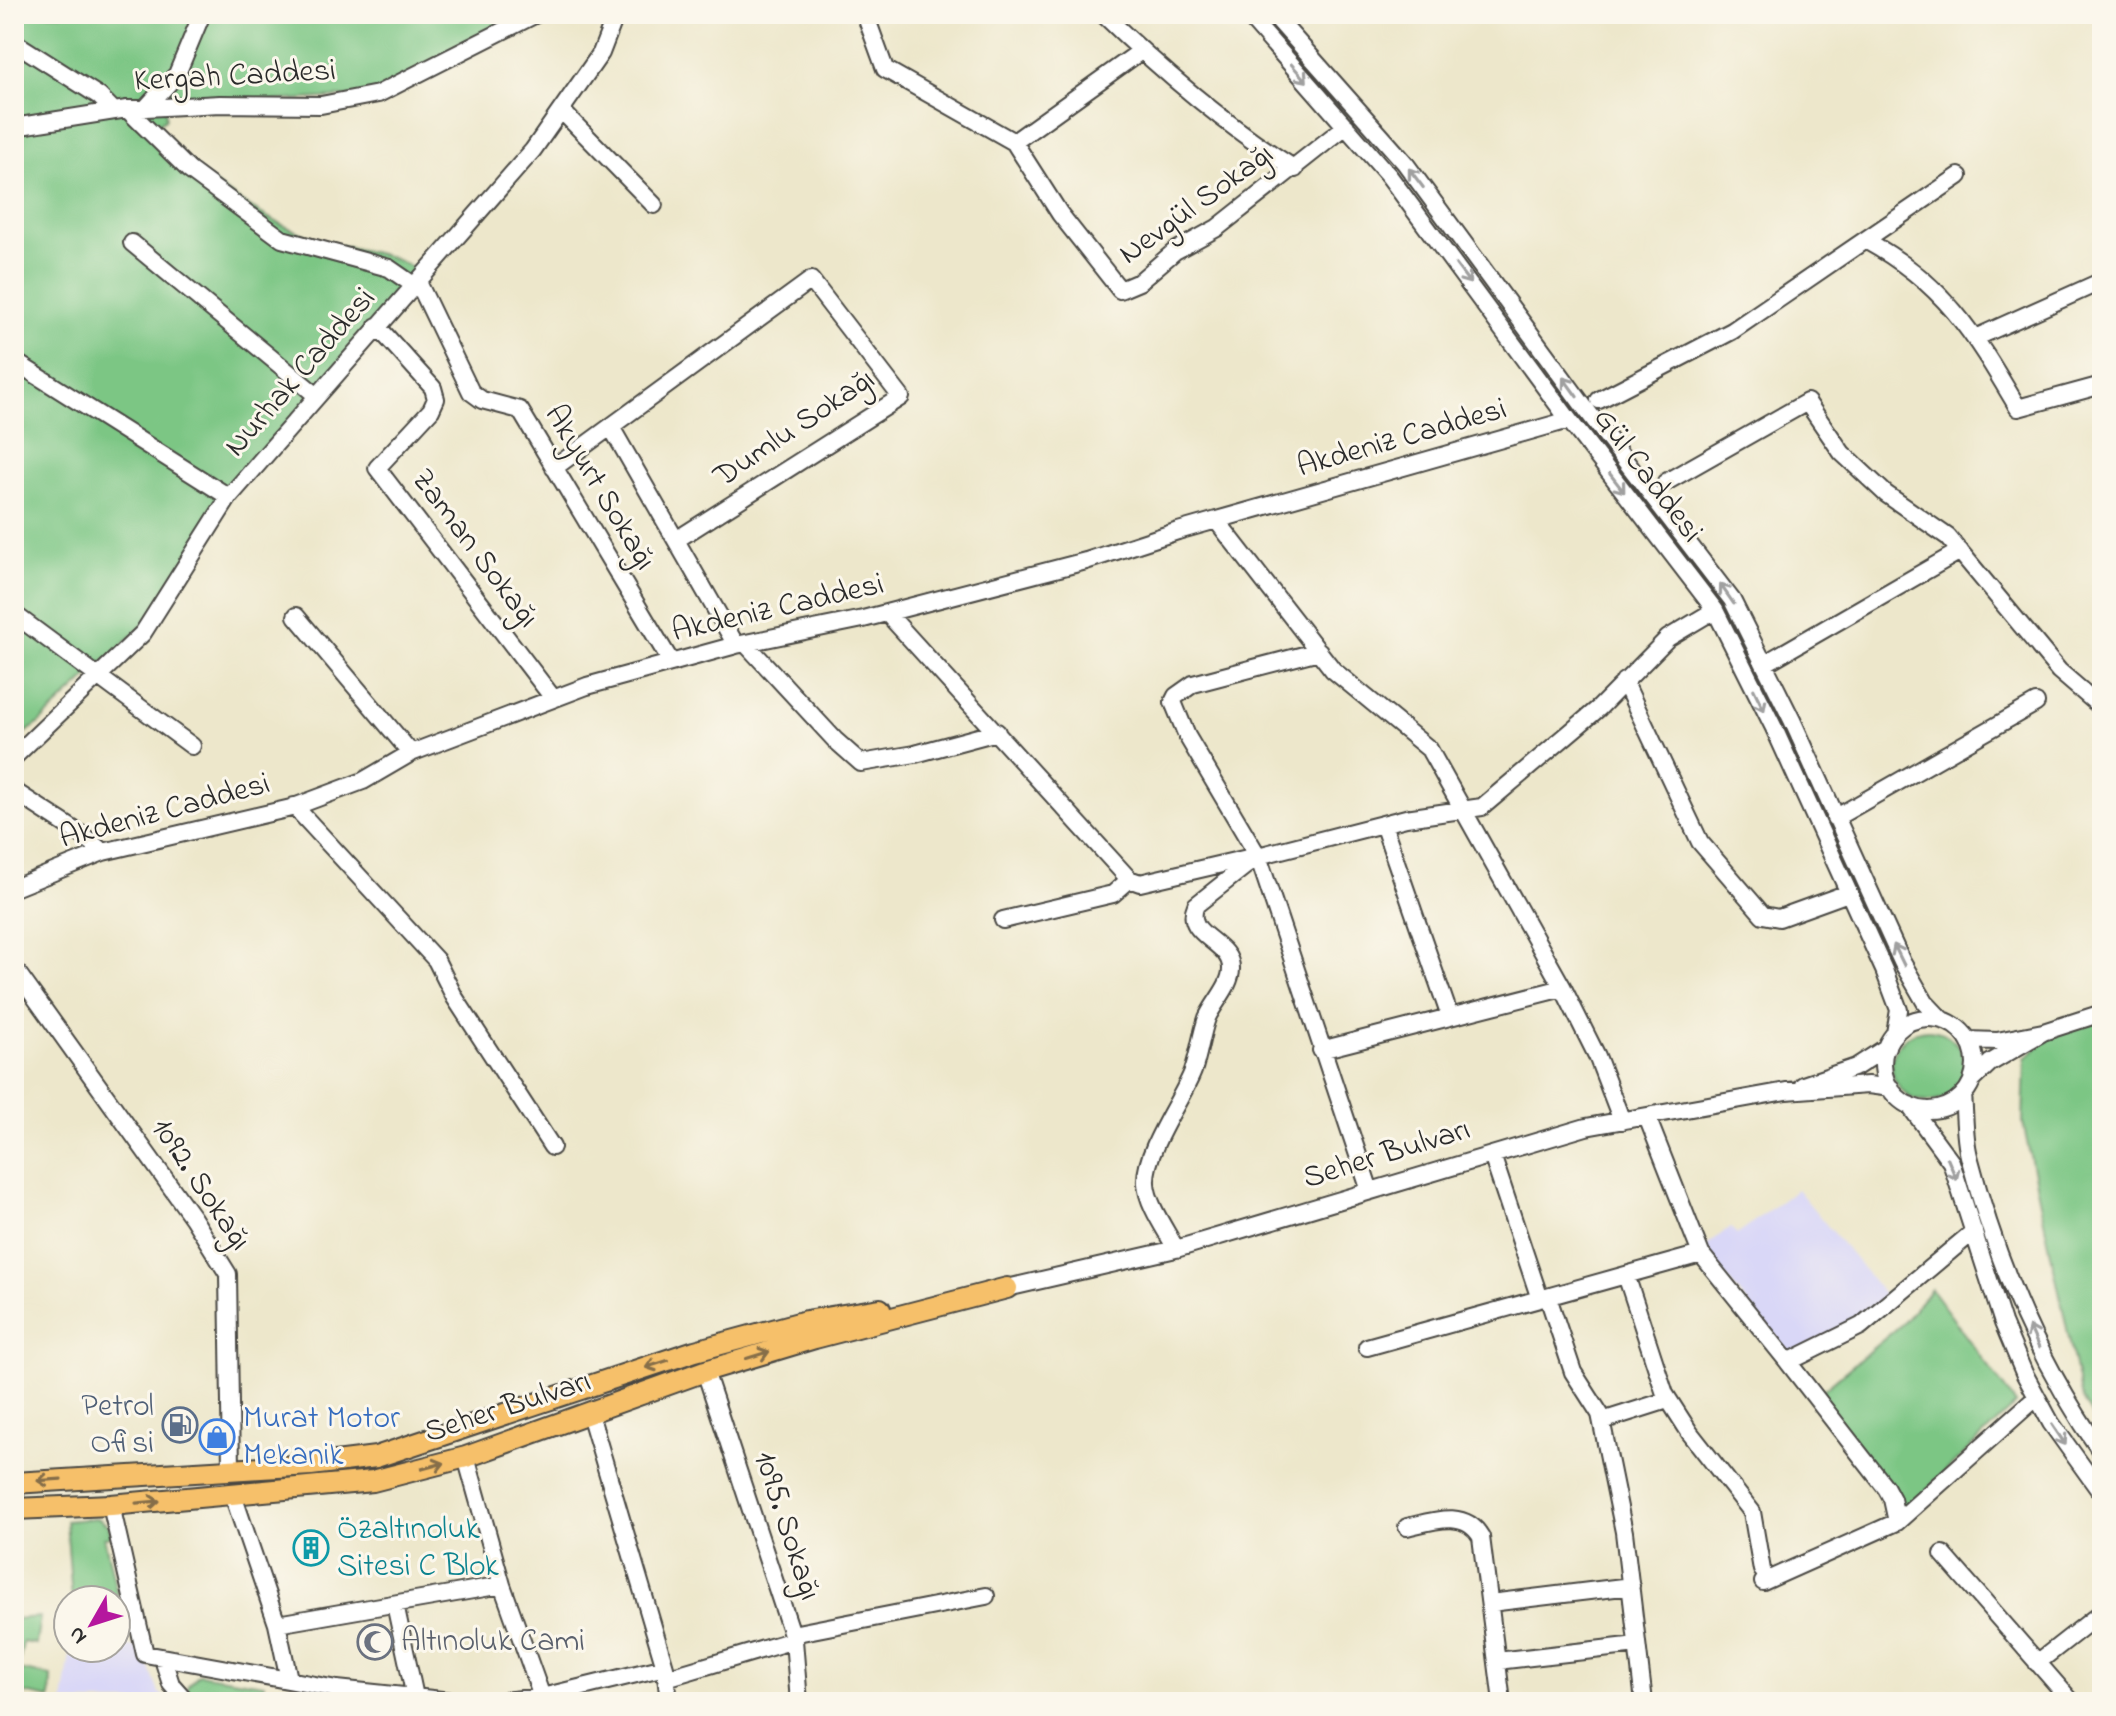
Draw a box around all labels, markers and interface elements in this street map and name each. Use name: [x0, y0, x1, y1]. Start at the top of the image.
street label: Kergah Caddesi: [133, 48, 337, 106]
one-way arrow: [1289, 62, 1307, 82]
street label: Nevgül Sokağı: [1110, 133, 1285, 278]
one-way arrow: [1407, 168, 1424, 189]
one-way arrow: [1454, 263, 1471, 284]
street label: Nurhak Caddesi: [214, 278, 388, 468]
street label: Dumlu Sokağı: [704, 358, 886, 502]
one-way arrow: [1561, 377, 1578, 399]
street label: Akdeniz Caddesi: [1292, 387, 1512, 491]
street label: Akyurt Sokağı: [530, 396, 667, 580]
street label: Gül Caddesi: [1580, 398, 1714, 554]
street label: Zaman Sokağı: [398, 459, 550, 639]
one-way arrow: [1609, 472, 1626, 493]
street label: Akdeniz Caddesi: [667, 562, 889, 656]
one-way arrow: [1719, 584, 1735, 606]
one-way arrow: [1752, 687, 1768, 711]
street label: Akdeniz Caddesi: [54, 761, 276, 863]
one-way arrow: [1891, 944, 1906, 968]
street label: Seher Bulvarı: [1298, 1107, 1476, 1203]
street label: 1092. Sokağı: [137, 1109, 262, 1262]
one-way arrow: [1946, 1156, 1961, 1181]
one-way arrow: [2026, 1326, 2041, 1350]
one-way arrow: [745, 1347, 771, 1362]
one-way arrow: [645, 1357, 670, 1372]
street label: Seher Bulvarı: [419, 1359, 597, 1457]
place label: Petrol Ofisi: [81, 1384, 154, 1468]
place label: Murat Motor Mekanik: [243, 1396, 400, 1480]
fuel station icon: Petrol Ofisi: [161, 1406, 199, 1444]
shop icon: Murat Motor Mekanik: [198, 1418, 236, 1456]
one-way arrow: [2051, 1424, 2068, 1446]
street label: 1095. Sokağı: [739, 1445, 832, 1607]
one-way arrow: [419, 1457, 445, 1472]
one-way arrow: [36, 1473, 63, 1488]
one-way arrow: [134, 1494, 161, 1509]
place label: Özaltınoluk Sitesi C Blok: [337, 1507, 500, 1591]
building icon: Özaltınoluk Sitesi C Blok: [292, 1529, 330, 1567]
north arrow: [52, 1584, 132, 1664]
text: N: [62, 1619, 96, 1651]
place label: Altınoluk Cami: [401, 1619, 585, 1666]
mosque icon: Altınoluk Cami: [356, 1623, 394, 1661]

